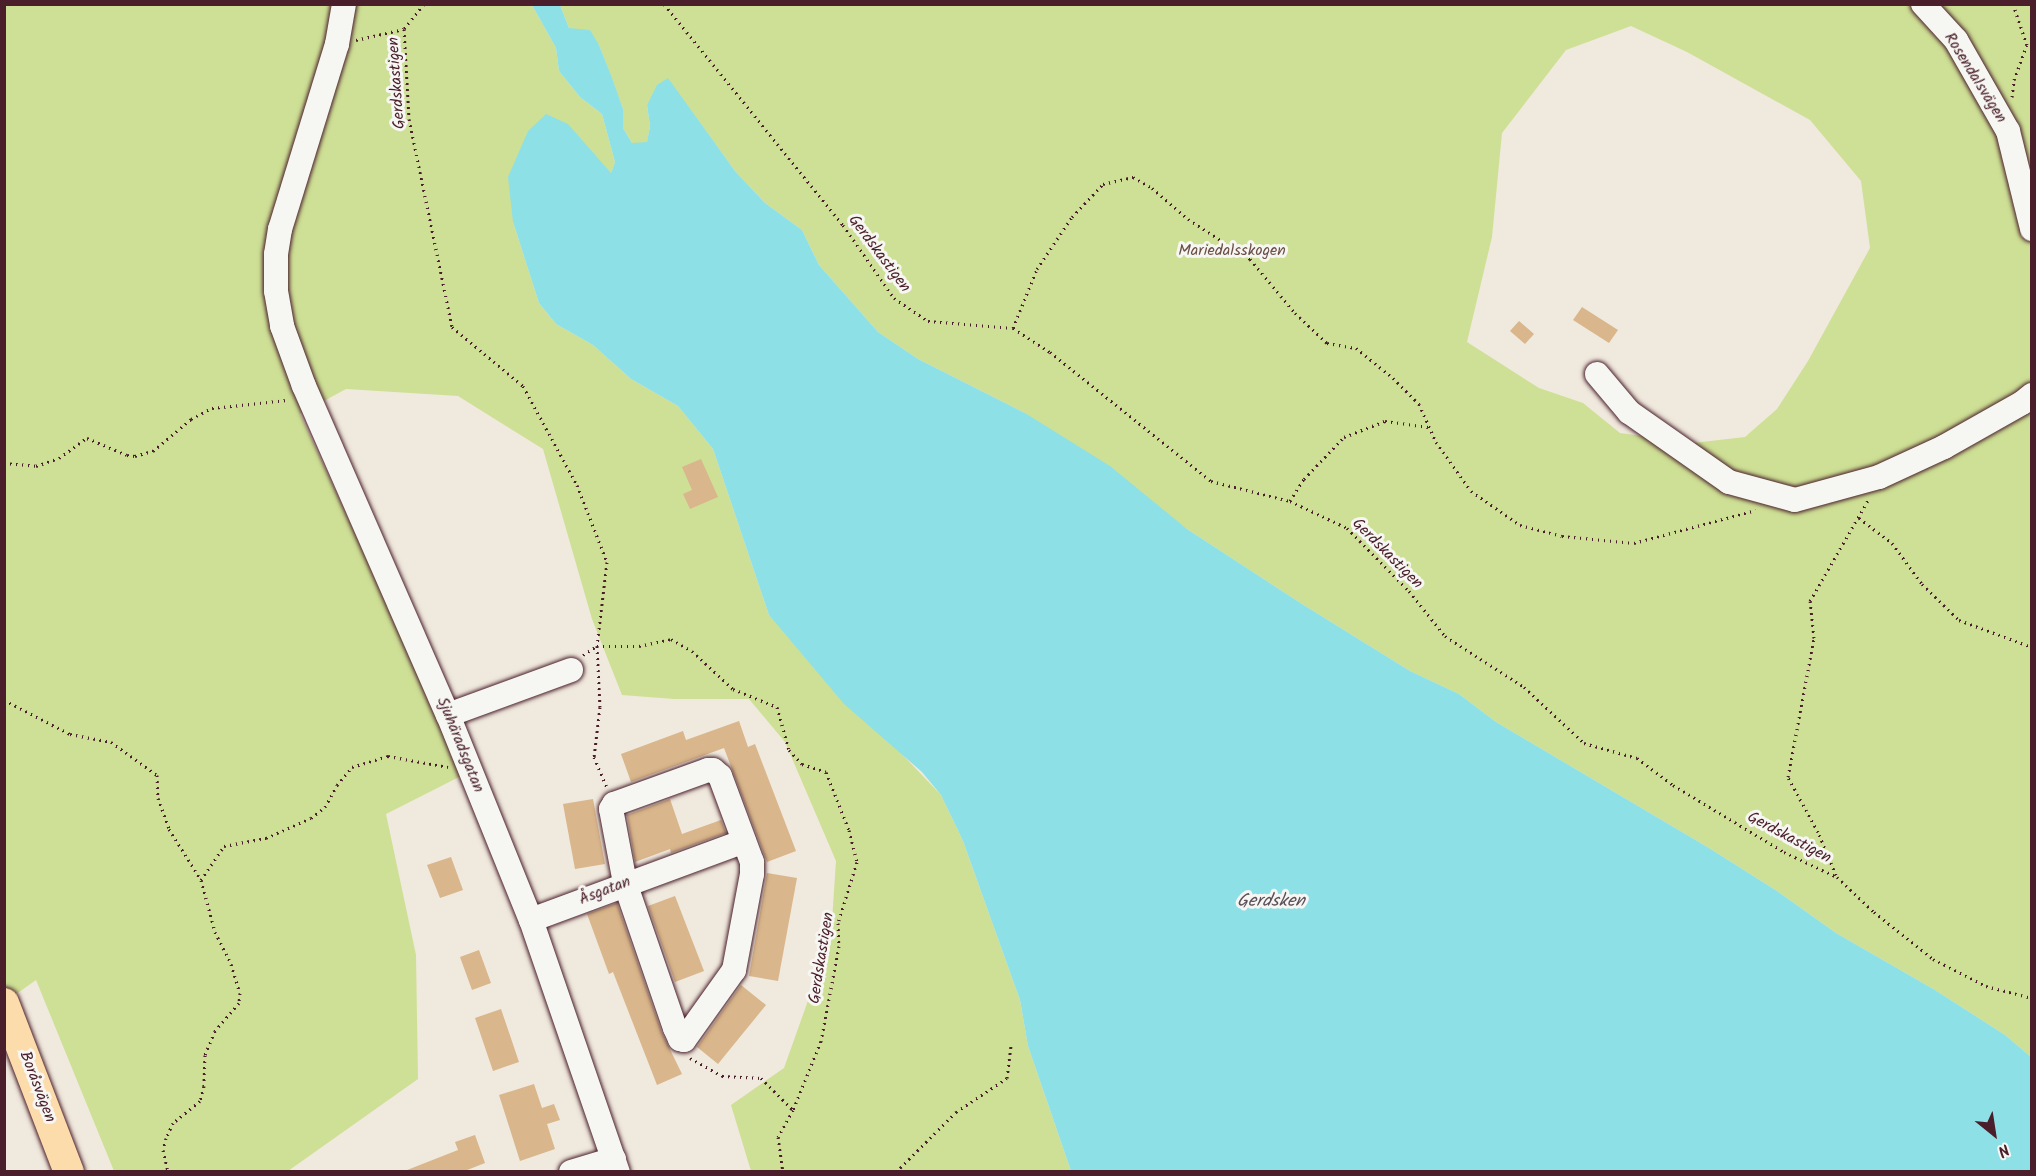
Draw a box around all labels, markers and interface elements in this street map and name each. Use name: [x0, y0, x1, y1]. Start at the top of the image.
street label: Rosendalsvägen: [1940, 29, 2010, 127]
street label: Gerdskastigen: [384, 36, 410, 130]
street label: Gerdskastigen: [844, 211, 914, 297]
park label: Mariedalsskogen: [1178, 241, 1286, 261]
street label: Gerdskastigen: [1348, 515, 1426, 593]
street label: Sjuhäradsgatan: [432, 694, 488, 796]
street label: Gerdskastigen: [1744, 808, 1834, 868]
street label: Åsgatan: [576, 872, 634, 910]
water label: Gerdsken: [1237, 891, 1305, 913]
street label: Gerdskastigen: [805, 911, 839, 1005]
street label: Boråsvägen: [15, 1049, 59, 1125]
north arrow: [1964, 1104, 2024, 1164]
text: N: [1993, 1137, 2014, 1163]

